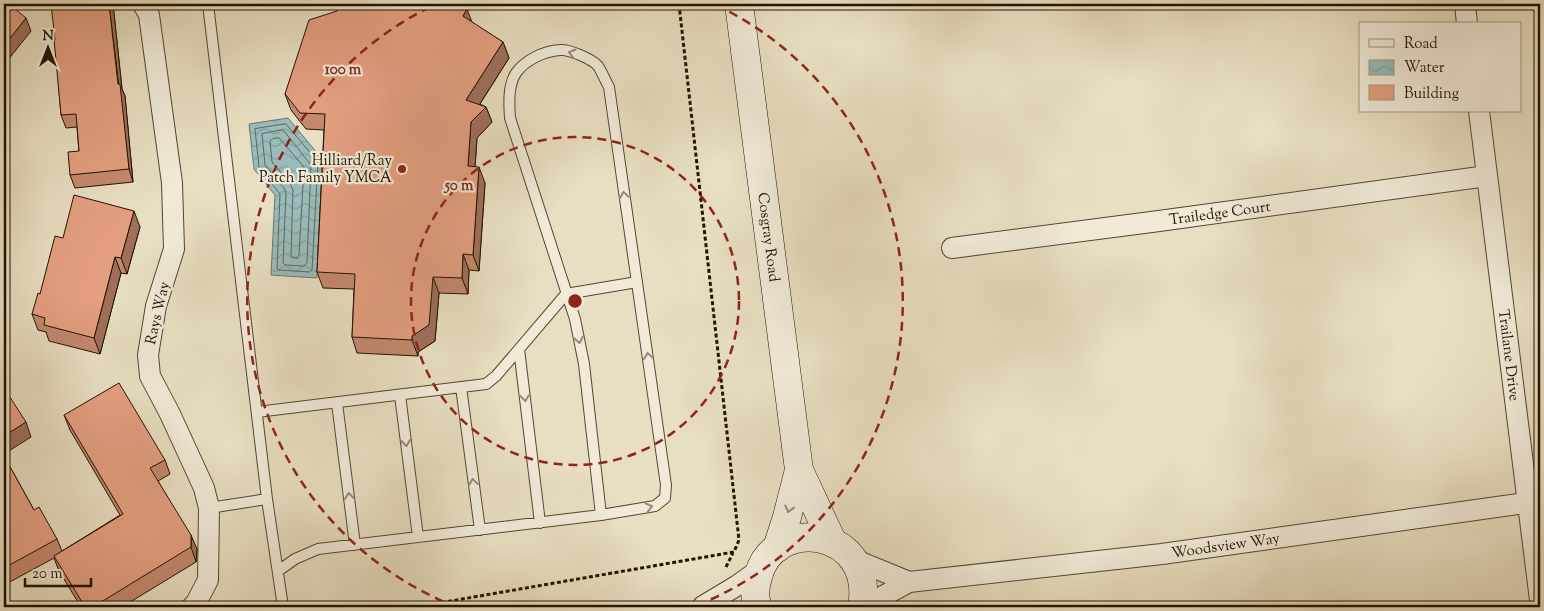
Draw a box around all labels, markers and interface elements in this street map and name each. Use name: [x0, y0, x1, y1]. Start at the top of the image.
north arrow: [22, 22, 72, 72]
legend: [1359, 22, 1522, 112]
text: N: [42, 27, 54, 47]
text: Road: [1404, 34, 1438, 55]
one-way arrow: [568, 49, 576, 59]
text: Water: [1404, 58, 1445, 79]
text: 100 m: [325, 60, 362, 81]
text: Building: [1404, 84, 1459, 105]
place label: Hilliard/Ray Patch Family YMCA: [259, 151, 393, 189]
marker: Hilliard/Ray Patch Family YMCA: [396, 163, 408, 175]
text: 50 m: [444, 176, 474, 197]
one-way arrow: [620, 191, 630, 199]
street label: Cosgray Road: [751, 191, 784, 284]
street label: Trailedge Court: [1168, 197, 1272, 232]
street label: Rays Way: [141, 279, 176, 347]
centre of rings: [566, 292, 584, 310]
street label: Trailane Drive: [1492, 308, 1524, 402]
one-way arrow: [574, 336, 584, 345]
one-way arrow: [643, 352, 653, 360]
one-way arrow: [519, 394, 530, 402]
one-way arrow: [400, 440, 411, 448]
one-way arrow: [468, 477, 479, 485]
one-way arrow: [344, 492, 355, 500]
one-way arrow: [645, 502, 653, 513]
one-way arrow: [784, 505, 795, 514]
street label: Woodsview Way: [1170, 529, 1282, 565]
scale bar: [25, 556, 91, 588]
text: 20 m: [32, 564, 63, 585]

